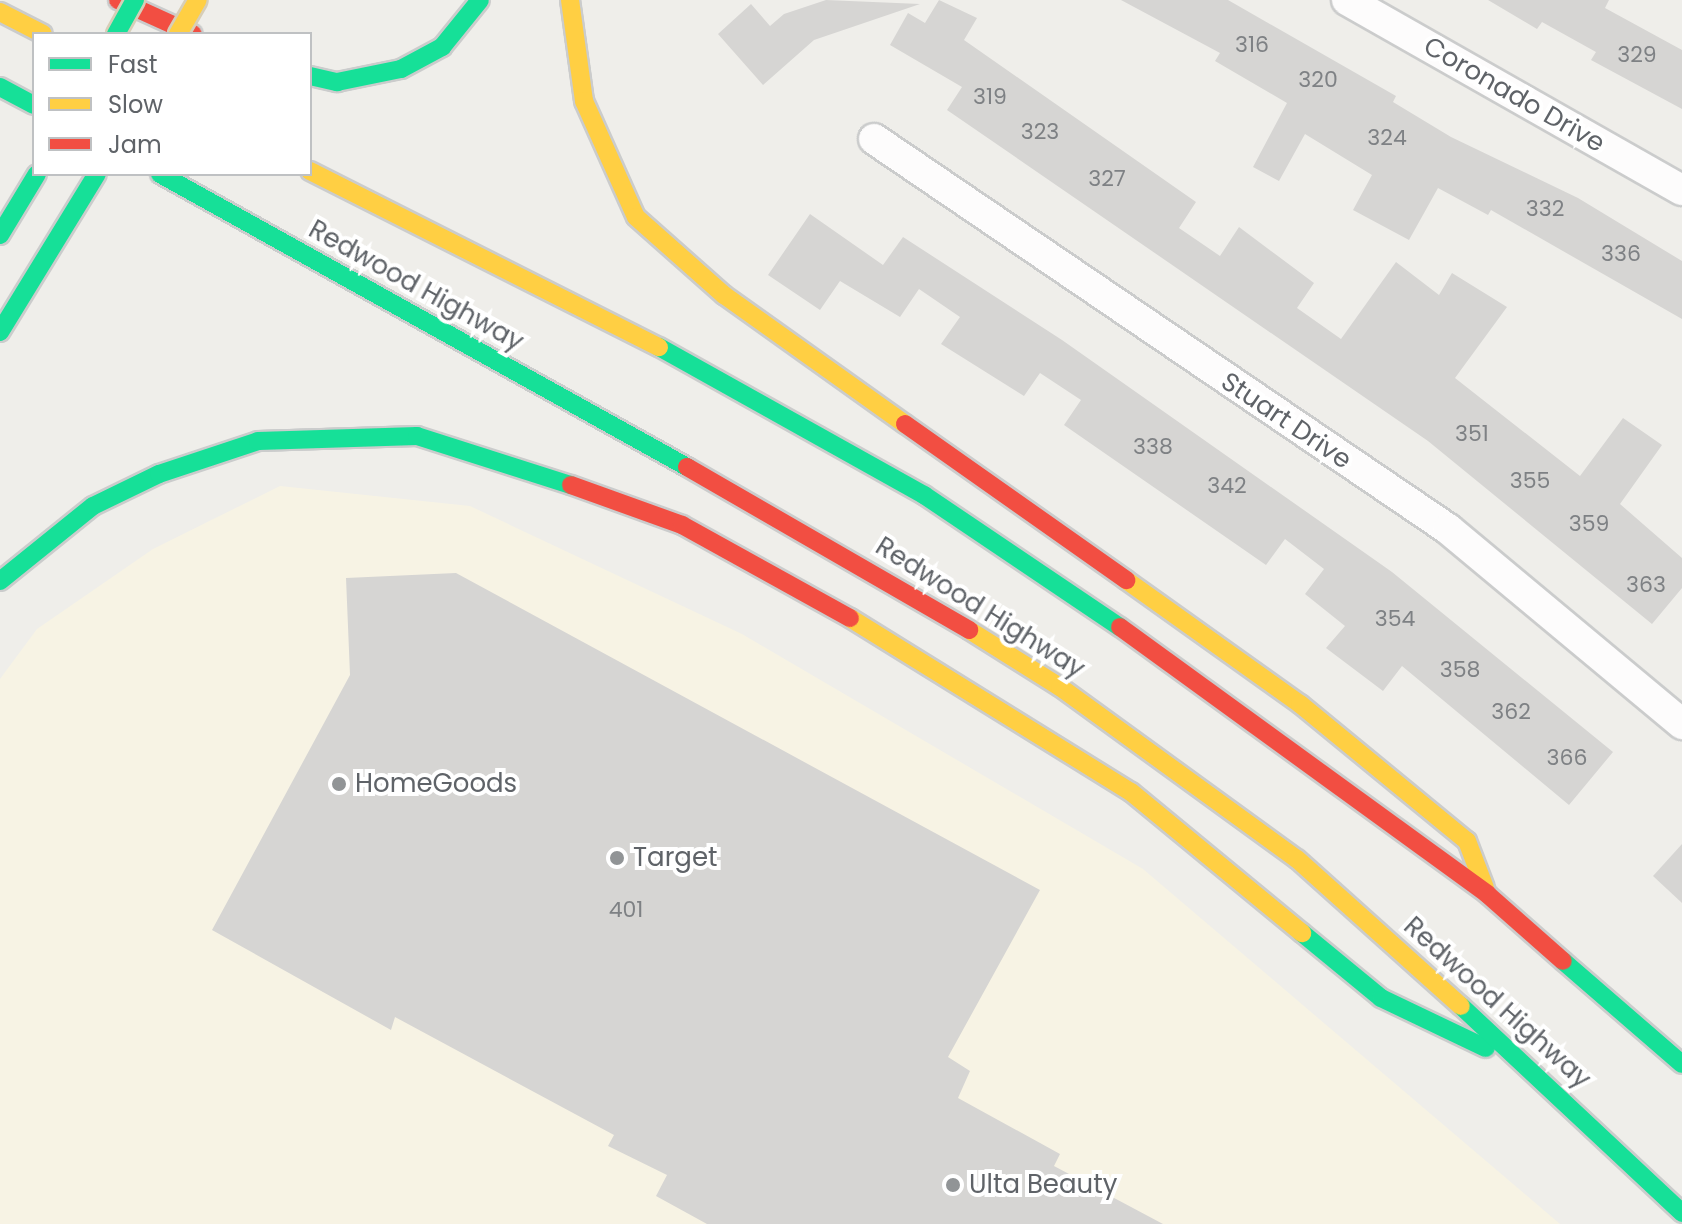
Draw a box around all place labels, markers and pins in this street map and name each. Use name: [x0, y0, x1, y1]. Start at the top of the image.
place label: HomeGoods: [355, 768, 517, 800]
marker: HomeGoods: [330, 775, 348, 793]
place label: Target: [633, 842, 717, 874]
marker: Target: [608, 849, 626, 867]
place label: Ulta Beauty: [969, 1169, 1117, 1201]
marker: Ulta Beauty: [944, 1176, 962, 1194]

